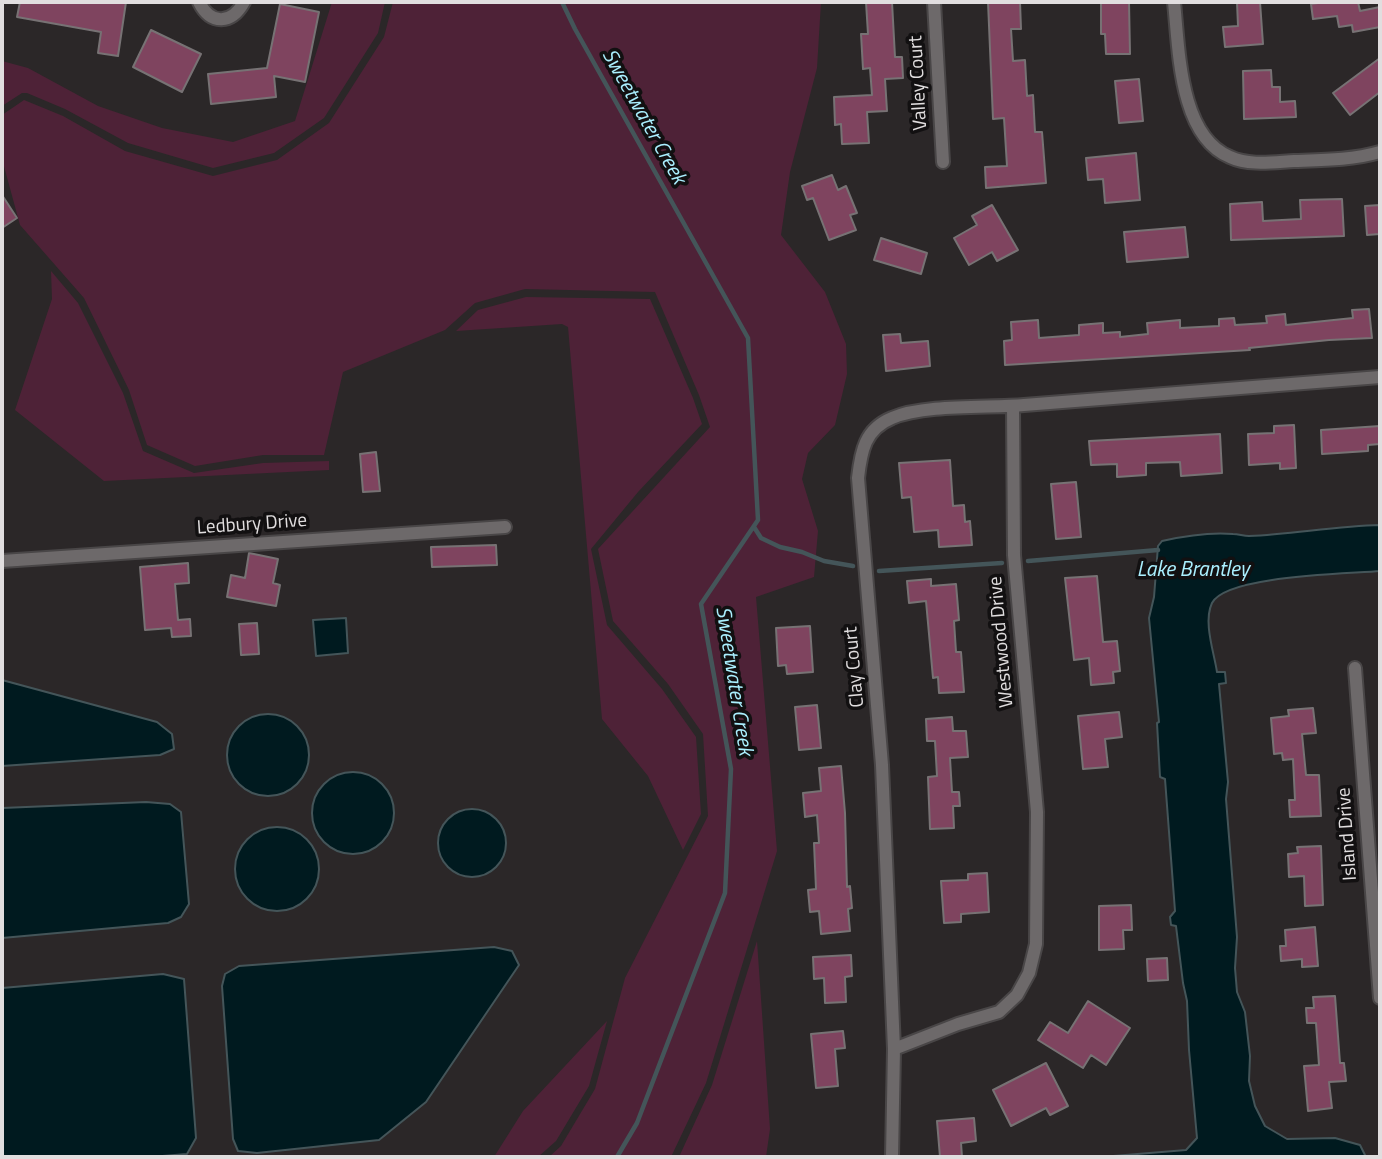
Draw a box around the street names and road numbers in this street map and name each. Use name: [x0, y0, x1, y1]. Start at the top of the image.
street label: Valley Court: [905, 35, 933, 131]
street label: Ledbury Drive: [196, 510, 308, 540]
street label: Westwood Drive: [985, 575, 1019, 709]
street label: Clay Court: [840, 626, 870, 708]
street label: Island Drive: [1333, 787, 1363, 881]

